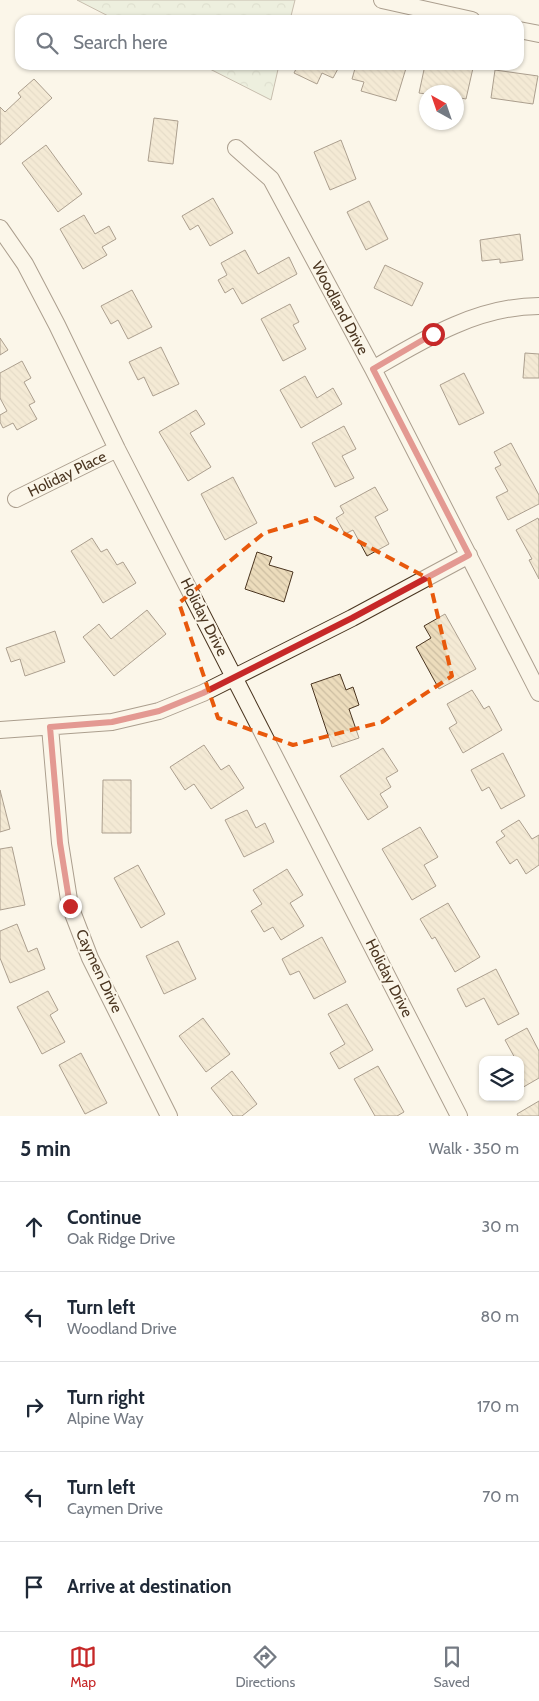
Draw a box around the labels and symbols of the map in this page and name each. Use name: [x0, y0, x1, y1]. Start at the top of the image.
north arrow: [419, 85, 464, 130]
street label: Woodland Drive: [308, 258, 372, 358]
route start: [422, 323, 445, 346]
street label: Holiday Place: [25, 447, 110, 501]
street label: Holiday Drive: [177, 575, 231, 659]
route end: [59, 895, 82, 918]
street label: Caymen Drive: [72, 926, 126, 1016]
street label: Holiday Drive: [362, 936, 416, 1020]

